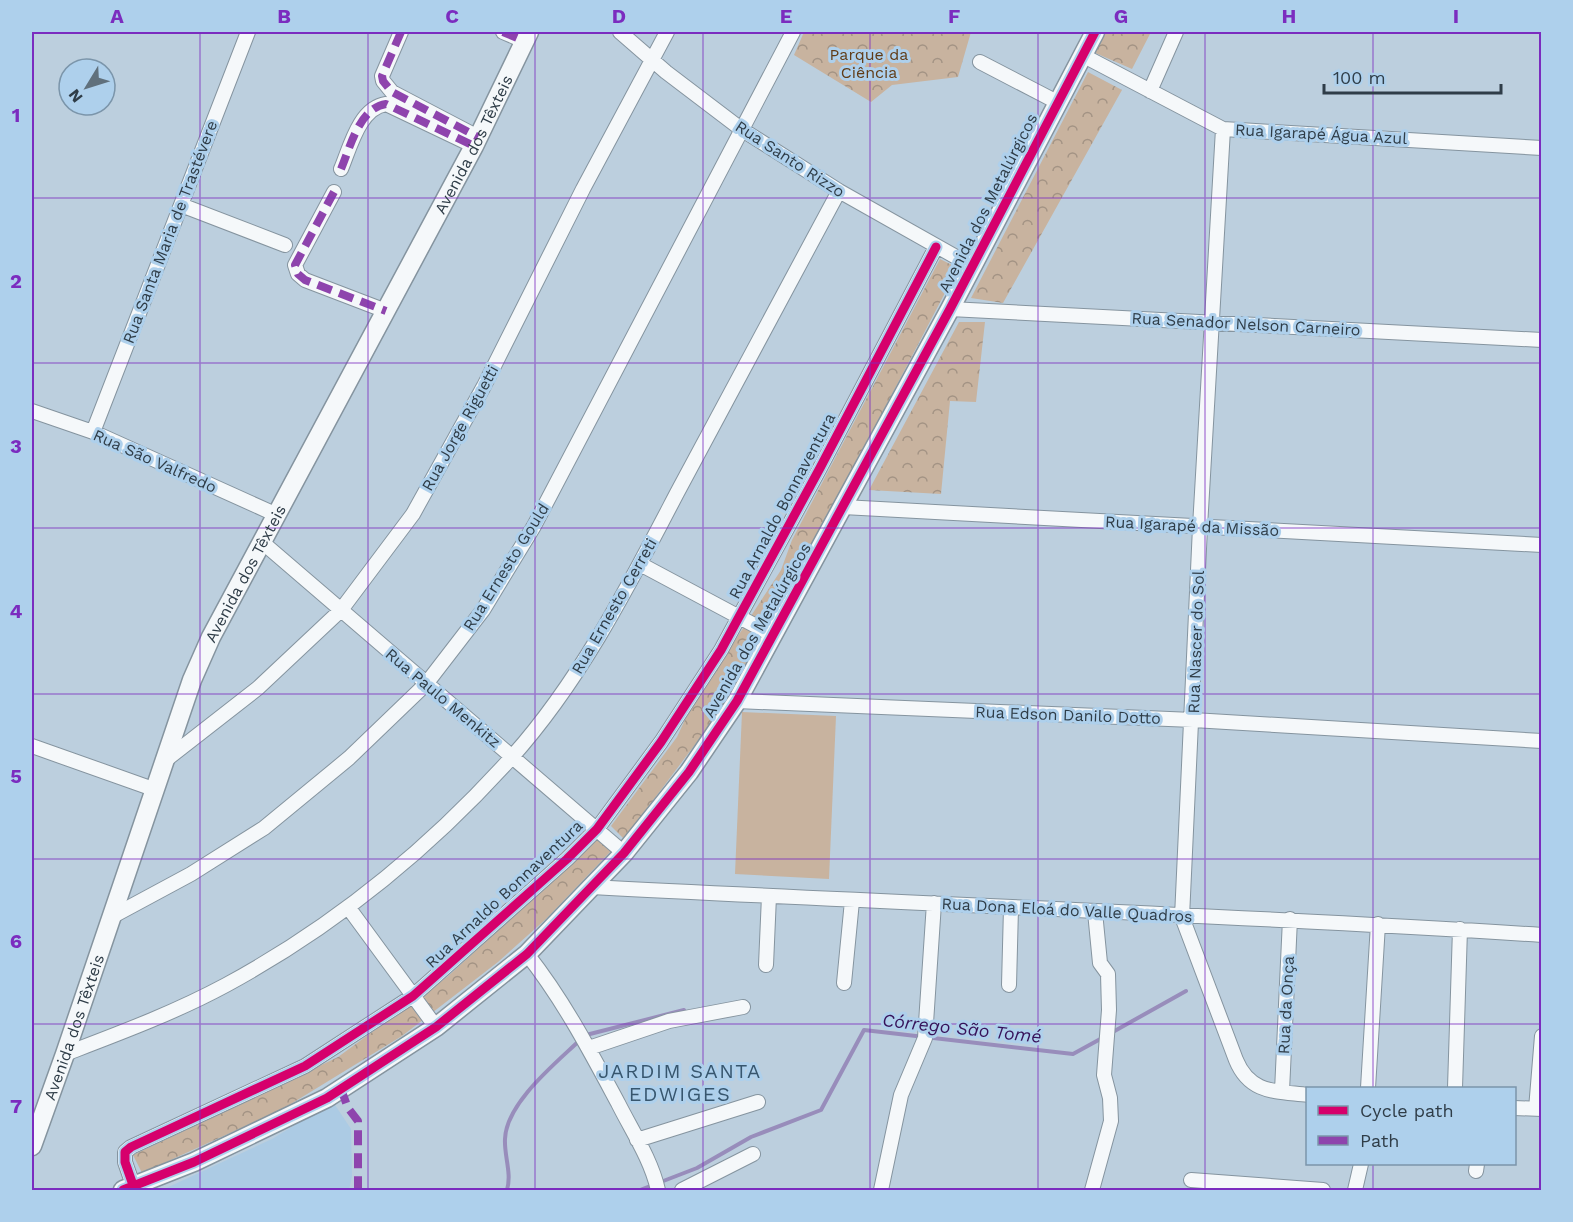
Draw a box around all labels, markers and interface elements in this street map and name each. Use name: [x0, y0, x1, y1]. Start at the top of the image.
text: A: [110, 4, 124, 28]
text: B: [277, 4, 291, 28]
text: C: [445, 4, 459, 28]
text: D: [612, 4, 626, 28]
text: E: [780, 4, 792, 28]
text: F: [948, 4, 960, 28]
text: G: [1114, 4, 1128, 28]
text: H: [1282, 4, 1296, 28]
text: I: [1453, 4, 1459, 28]
park label: Parque da Ciência: [830, 45, 908, 82]
north arrow: [57, 57, 117, 117]
scale bar: [1324, 57, 1501, 95]
text: 100 m: [1333, 67, 1386, 88]
street label: Avenida dos Têxteis: [430, 72, 516, 217]
text: N: [64, 85, 87, 106]
text: 1: [12, 103, 20, 127]
street label: Avenida dos Metalúrgicos: [935, 110, 1041, 296]
street label: Rua Santo Rizzo: [732, 117, 848, 201]
street label: Rua Santa Maria de Trastévere: [119, 118, 221, 346]
street label: Rua Igarapé Água Azul: [1234, 120, 1408, 148]
text: 2: [10, 269, 22, 293]
street label: Rua Senador Nelson Carneiro: [1131, 309, 1361, 339]
street label: Rua Jorge Riguetti: [418, 362, 502, 494]
street label: Rua Arnaldo Bonnaventura: [725, 410, 839, 602]
street label: Rua São Valfredo: [90, 425, 220, 497]
text: 3: [10, 434, 22, 458]
street label: Rua Ernesto Gould: [459, 500, 553, 634]
street label: Avenida dos Têxteis: [201, 501, 290, 645]
street label: Rua Igarapé da Missão: [1104, 512, 1280, 540]
street label: Rua Ernesto Cerreti: [567, 535, 661, 677]
street label: Avenida dos Metalúrgicos: [699, 539, 815, 721]
street label: Rua Nascer do Sol: [1184, 570, 1208, 714]
text: 4: [10, 599, 23, 623]
street label: Rua Paulo Menkitz: [382, 644, 504, 752]
street label: Rua Edson Danilo Dotto: [975, 702, 1161, 728]
text: 5: [10, 764, 22, 788]
street label: Rua Arnaldo Bonnaventura: [422, 816, 586, 972]
street label: Rua Dona Eloá do Valle Quadros: [941, 894, 1193, 926]
text: 6: [10, 929, 22, 953]
street label: Avenida dos Têxteis: [40, 952, 108, 1103]
street label: Rua da Onça: [1274, 955, 1298, 1055]
water label: Córrego São Tomé: [881, 1009, 1043, 1047]
district label: JARDIM SANTA EDWIGES: [598, 1059, 762, 1106]
legend: [1306, 1087, 1516, 1165]
text: 7: [10, 1094, 22, 1118]
text: Cycle path: [1360, 1100, 1454, 1121]
text: Path: [1360, 1130, 1400, 1151]

